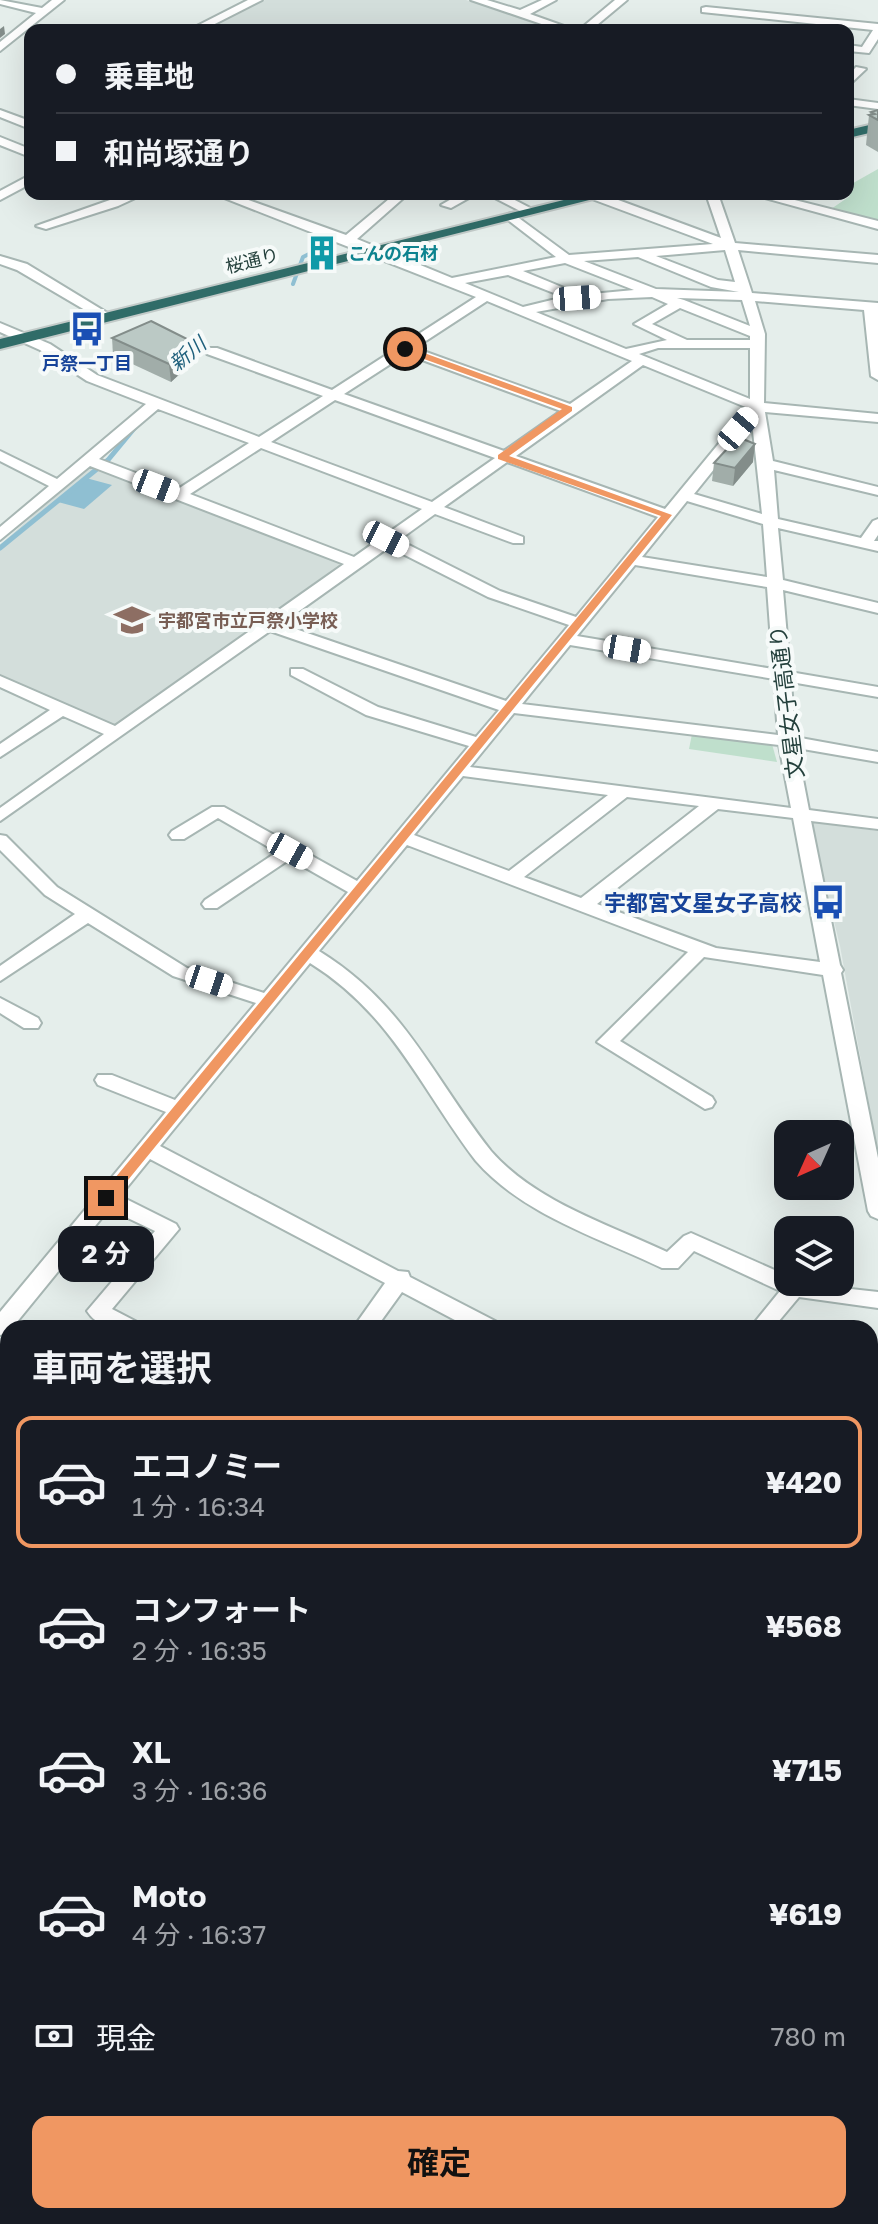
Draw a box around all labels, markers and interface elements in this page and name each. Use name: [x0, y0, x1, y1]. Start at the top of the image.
text: 乗車地: [104, 58, 194, 94]
text: 和尚塚通り: [104, 135, 254, 171]
building icon: こんの石材: [303, 234, 341, 272]
place label: こんの石材: [348, 242, 438, 264]
street label: 桜通り: [223, 243, 281, 277]
car: [552, 284, 602, 312]
bus stop icon: 戸祭一丁目: [68, 310, 106, 348]
water label: 新川: [164, 330, 212, 375]
route start: [387, 331, 423, 367]
place label: 戸祭一丁目: [42, 352, 132, 374]
car: [713, 403, 763, 455]
car: [129, 466, 183, 506]
car: [359, 517, 413, 561]
school or university icon: 宇都宮市立戸祭小学校: [113, 601, 151, 639]
place label: 宇都宮市立戸祭小学校: [158, 609, 338, 631]
street label: 文星女子高通り: [763, 624, 809, 780]
car: [601, 633, 653, 665]
car: [263, 829, 317, 873]
bus stop icon: 宇都宮文星女子高校: [809, 883, 847, 921]
place label: 宇都宮文星女子高校: [604, 889, 802, 916]
car: [182, 962, 236, 1000]
north arrow: [774, 1120, 854, 1200]
map controls: [774, 1120, 854, 1296]
route end: [88, 1180, 124, 1216]
button: layers: [774, 1216, 854, 1296]
callout: 2 分: [58, 1226, 154, 1282]
text: 2 分: [82, 1238, 130, 1269]
text: 車両を選択: [32, 1346, 212, 1389]
icon: car: [36, 1446, 108, 1518]
text: エコノミー: [132, 1448, 282, 1484]
text: ¥420: [766, 1464, 842, 1500]
text: 1 分 · 16:34: [132, 1491, 265, 1522]
icon: car: [36, 1590, 108, 1662]
text: コンフォート: [132, 1592, 311, 1628]
text: ¥568: [766, 1608, 842, 1644]
text: 2 分 · 16:35: [132, 1635, 267, 1666]
icon: car: [36, 1734, 108, 1806]
text: XL: [132, 1734, 171, 1770]
text: ¥715: [772, 1752, 842, 1788]
text: 3 分 · 16:36: [132, 1775, 268, 1806]
icon: car: [36, 1878, 108, 1950]
text: Moto: [132, 1878, 207, 1914]
text: ¥619: [769, 1896, 842, 1932]
text: 4 分 · 16:37: [132, 1919, 266, 1950]
icon: cash: [32, 2014, 76, 2058]
text: 現金: [96, 2020, 156, 2056]
text: 780 m: [771, 2021, 846, 2052]
button: 確定: [32, 2116, 846, 2208]

